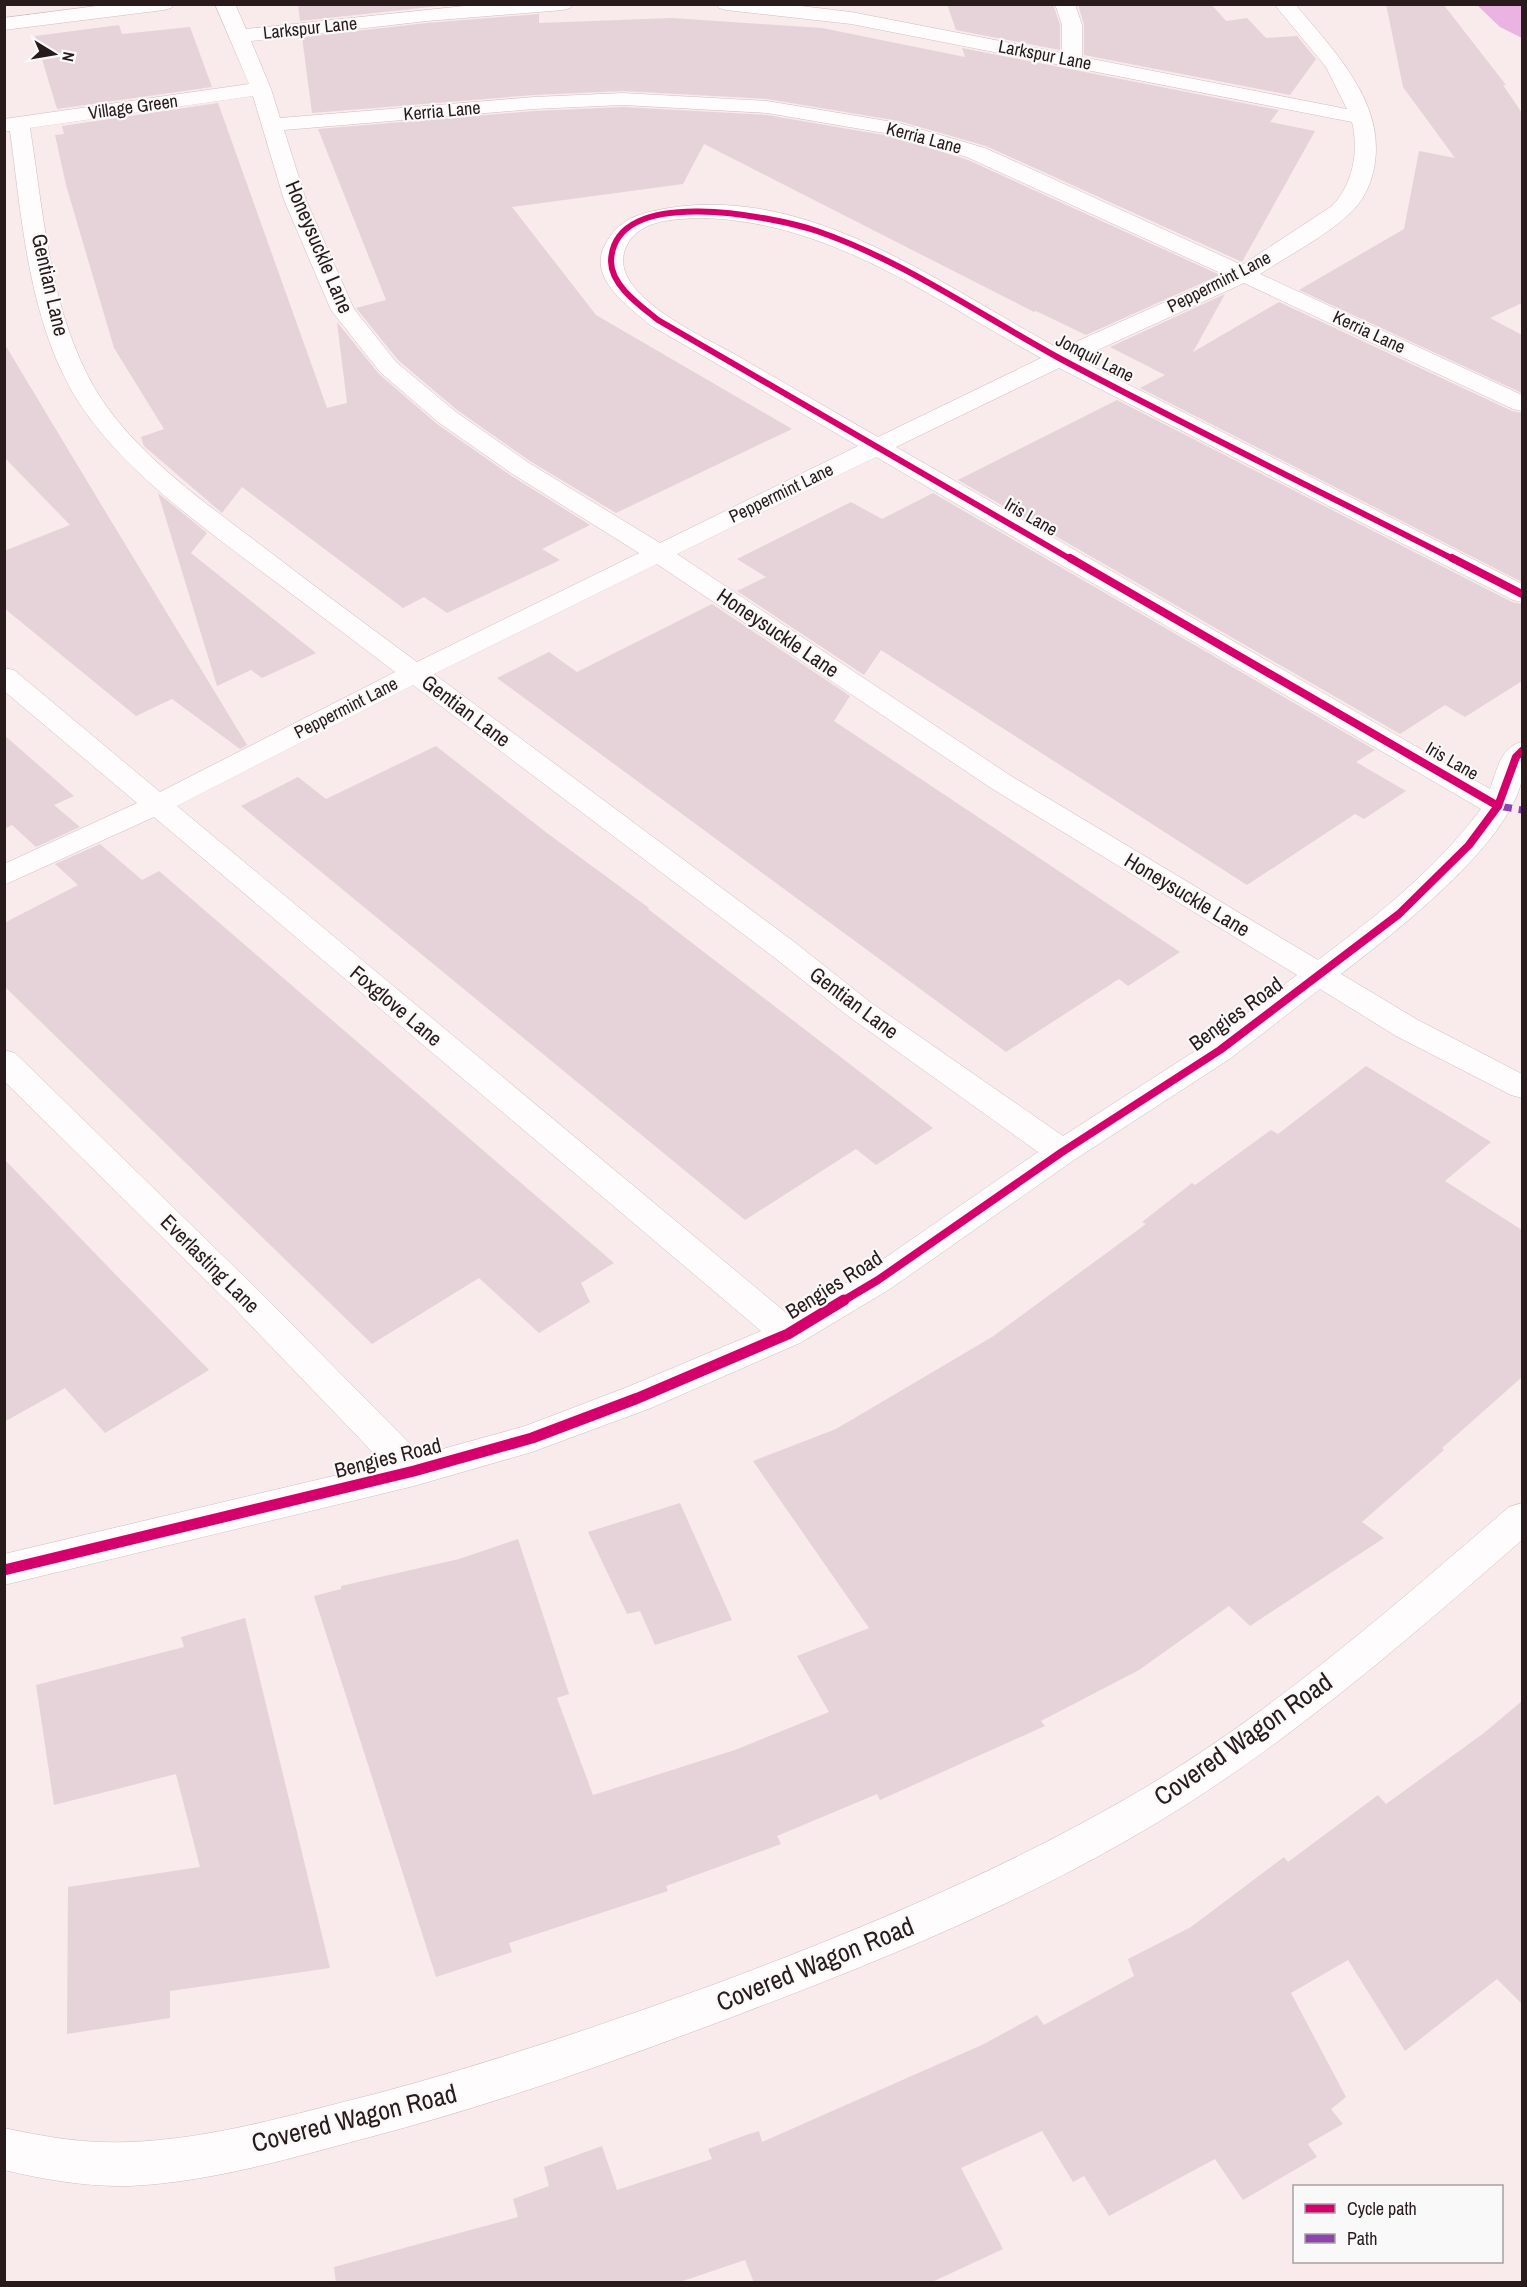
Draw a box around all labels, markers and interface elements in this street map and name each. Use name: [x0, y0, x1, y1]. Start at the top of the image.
street label: Larkspur Lane: [262, 10, 358, 45]
north arrow: [24, 24, 84, 84]
street label: Larkspur Lane: [996, 33, 1094, 76]
text: N: [57, 50, 80, 64]
street label: Village Green: [87, 88, 179, 125]
street label: Kerria Lane: [402, 95, 481, 126]
street label: Kerria Lane: [884, 115, 965, 160]
street label: Honeysuckle Lane: [278, 176, 360, 318]
street label: Gentian Lane: [25, 231, 76, 339]
street label: Peppermint Lane: [1163, 245, 1275, 318]
street label: Kerria Lane: [1329, 304, 1409, 359]
street label: Jonquil Lane: [1052, 327, 1139, 388]
street label: Peppermint Lane: [724, 456, 837, 529]
street label: Iris Lane: [1000, 491, 1062, 542]
street label: Honeysuckle Lane: [711, 581, 845, 684]
street label: Gentian Lane: [416, 668, 517, 754]
street label: Peppermint Lane: [290, 671, 402, 744]
street label: Iris Lane: [1421, 735, 1483, 786]
street label: Honeysuckle Lane: [1119, 846, 1255, 943]
street label: Foxglove Lane: [344, 958, 449, 1053]
street label: Gentian Lane: [804, 960, 905, 1046]
street label: Bengies Road: [1183, 970, 1288, 1057]
street label: Everlasting Lane: [154, 1208, 266, 1320]
street label: Bengies Road: [780, 1243, 888, 1326]
street label: Bengies Road: [331, 1430, 444, 1485]
street label: Covered Wagon Road: [1147, 1664, 1339, 1813]
street label: Covered Wagon Road: [711, 1908, 919, 2019]
street label: Covered Wagon Road: [248, 2075, 460, 2160]
legend: [1293, 2185, 1503, 2263]
text: Cycle path: [1347, 2196, 1417, 2221]
text: Path: [1347, 2226, 1377, 2251]

